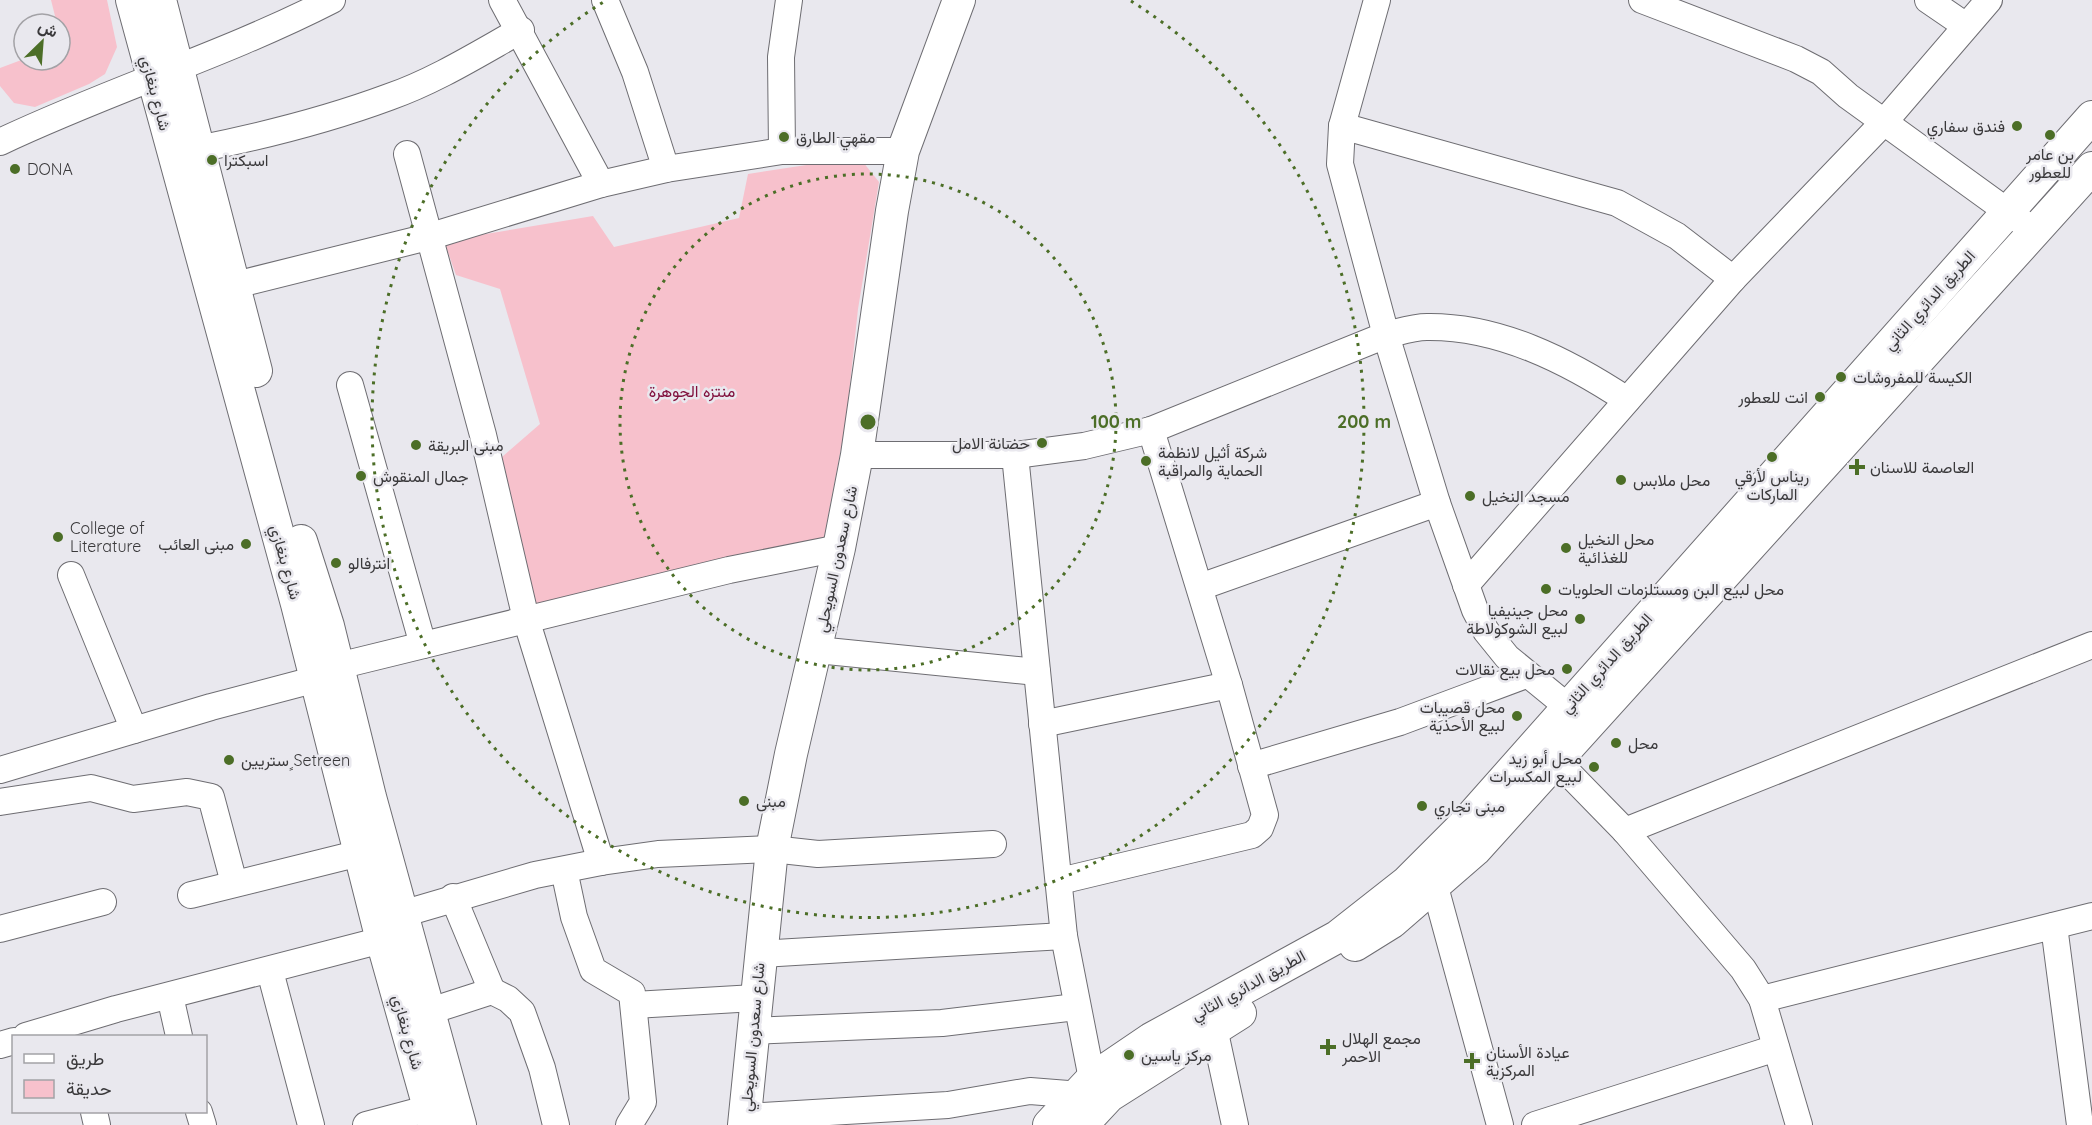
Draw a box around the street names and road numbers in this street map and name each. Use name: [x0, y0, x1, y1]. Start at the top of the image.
street label: شارع بنغازي: [133, 53, 176, 134]
street label: الطريق الدائري الثاني: [1879, 246, 1982, 357]
street label: شارع سعدون السويحلي: [811, 484, 865, 635]
street label: شارع بنغازي: [262, 522, 306, 603]
street label: الطريق الدائري الثاني: [1556, 609, 1659, 720]
street label: الطريق الدائري الثاني: [1187, 945, 1311, 1028]
street label: شارع سعدون السويحلي: [736, 962, 772, 1113]
street label: شارع بنغازي: [384, 992, 428, 1073]

